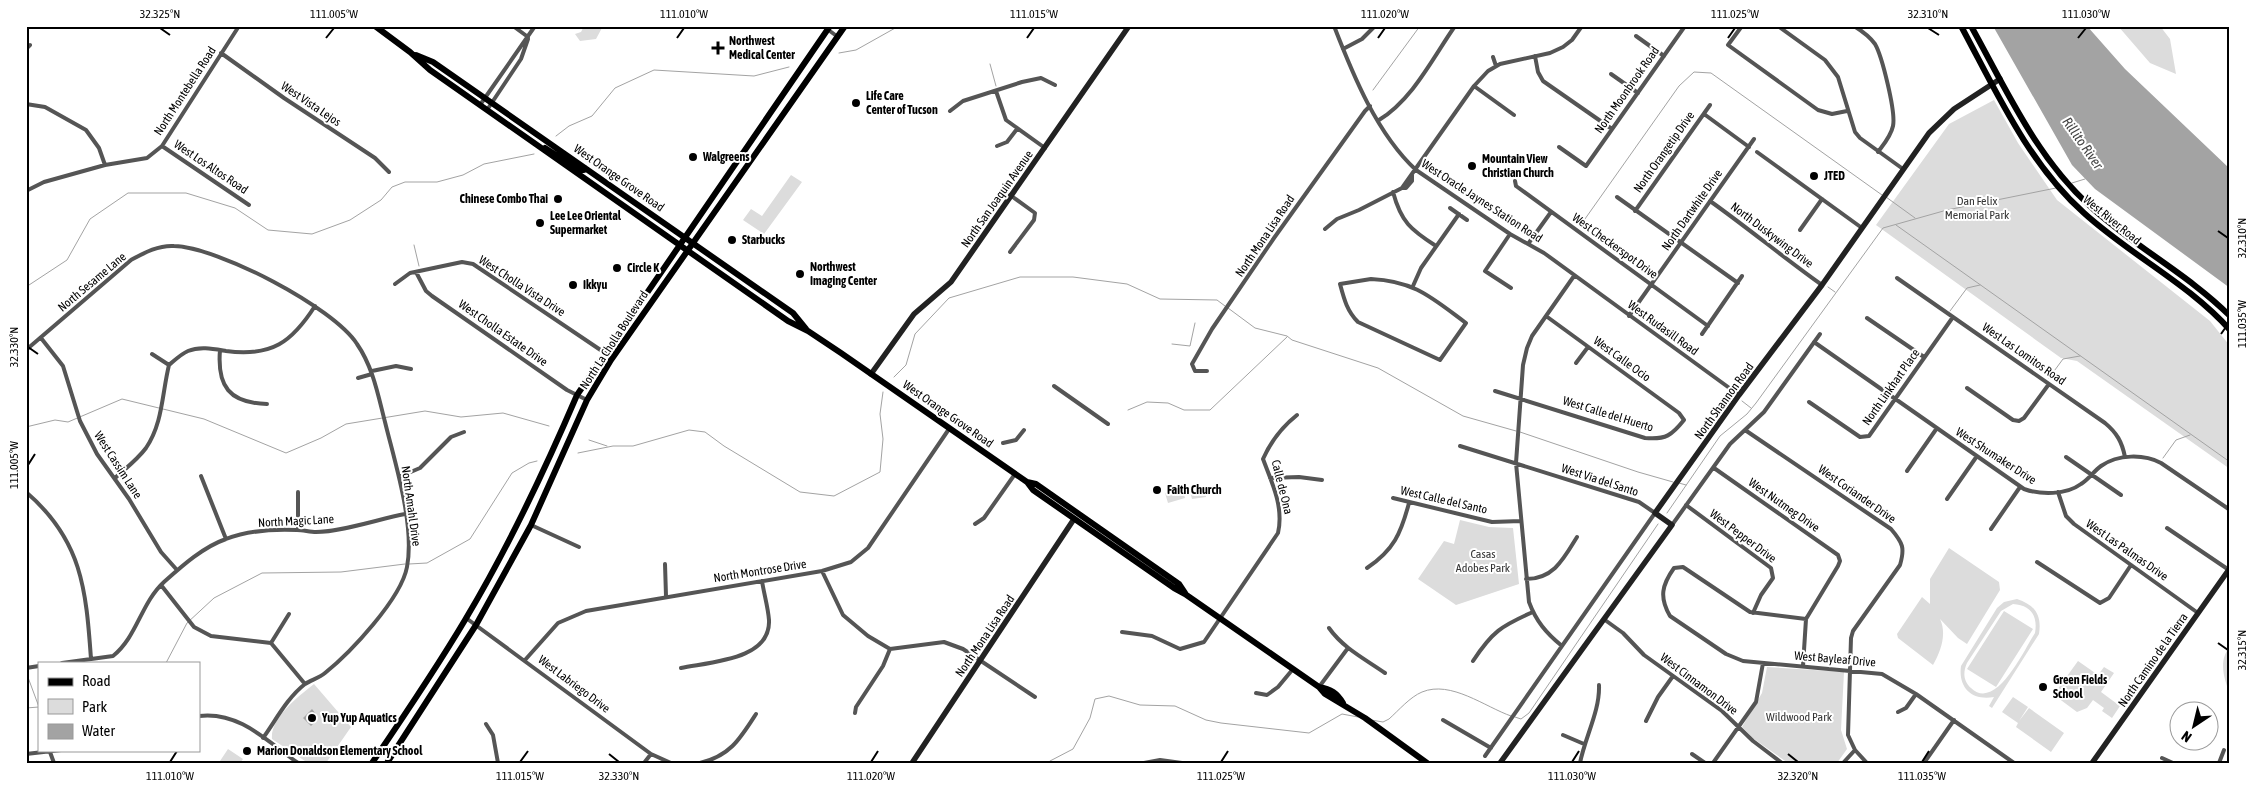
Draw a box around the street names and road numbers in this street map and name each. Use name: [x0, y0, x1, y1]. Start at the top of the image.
street label: North Montebella Road: [151, 44, 219, 138]
street label: North Moonbrook Road: [1592, 44, 1662, 136]
street label: West Vista Lejos: [278, 79, 344, 129]
street label: North Orangetip Drive: [1631, 109, 1697, 195]
street label: West Los Altos Road: [171, 137, 251, 197]
street label: West Orange Grove Road: [571, 142, 667, 214]
street label: North San Joaquin Avenue: [958, 148, 1036, 250]
street label: West Oracle Jaynes Station Road: [1419, 157, 1545, 245]
street label: North Dartwhite Drive: [1659, 167, 1725, 253]
street label: North Mona Lisa Road: [1232, 192, 1298, 280]
street label: West River Road: [2080, 192, 2144, 248]
street label: North Duskywing Drive: [1728, 199, 1816, 271]
street label: West Checkerspot Drive: [1570, 210, 1660, 282]
street label: North Sesame Lane: [55, 249, 129, 315]
street label: West Cholla Vista Drive: [476, 253, 568, 319]
street label: North La Cholla Boulevard: [577, 288, 651, 392]
street label: West Cholla Estate Drive: [456, 297, 550, 369]
street label: West Rudasill Road: [1625, 298, 1701, 358]
street label: West Las Lomitos Road: [1980, 320, 2068, 388]
street label: West Calle Ocio: [1591, 334, 1654, 385]
street label: North Linkhart Place: [1859, 346, 1923, 428]
street label: North Shannon Road: [1692, 360, 1756, 442]
street label: West Orange Grove Road: [900, 378, 996, 450]
street label: West Calle del Huerto: [1561, 394, 1655, 435]
street label: West Shumaker Drive: [1953, 425, 2039, 487]
street label: West Cassim Lane: [91, 429, 145, 501]
street label: Calle de Ona: [1268, 458, 1296, 516]
street label: West Via del Santo: [1560, 461, 1641, 499]
street label: West Coriander Drive: [1816, 462, 1898, 526]
street label: North Amahl Drive: [398, 465, 424, 547]
street label: West Nutmeg Drive: [1746, 475, 1822, 535]
street label: West Calle del Santo: [1399, 483, 1489, 517]
street label: West Pepper Drive: [1707, 506, 1779, 566]
street label: North Magic Lane: [258, 512, 334, 530]
street label: West Las Palmas Drive: [2083, 516, 2171, 584]
street label: North Montrose Drive: [713, 557, 807, 585]
street label: North Mona Lisa Road: [952, 592, 1018, 680]
street label: North Camino de la Tierra: [2115, 610, 2191, 710]
street label: West Bayleaf Drive: [1794, 648, 1876, 670]
street label: West Cinnamon Drive: [1657, 650, 1741, 718]
street label: West Labriego Drive: [535, 652, 613, 716]

